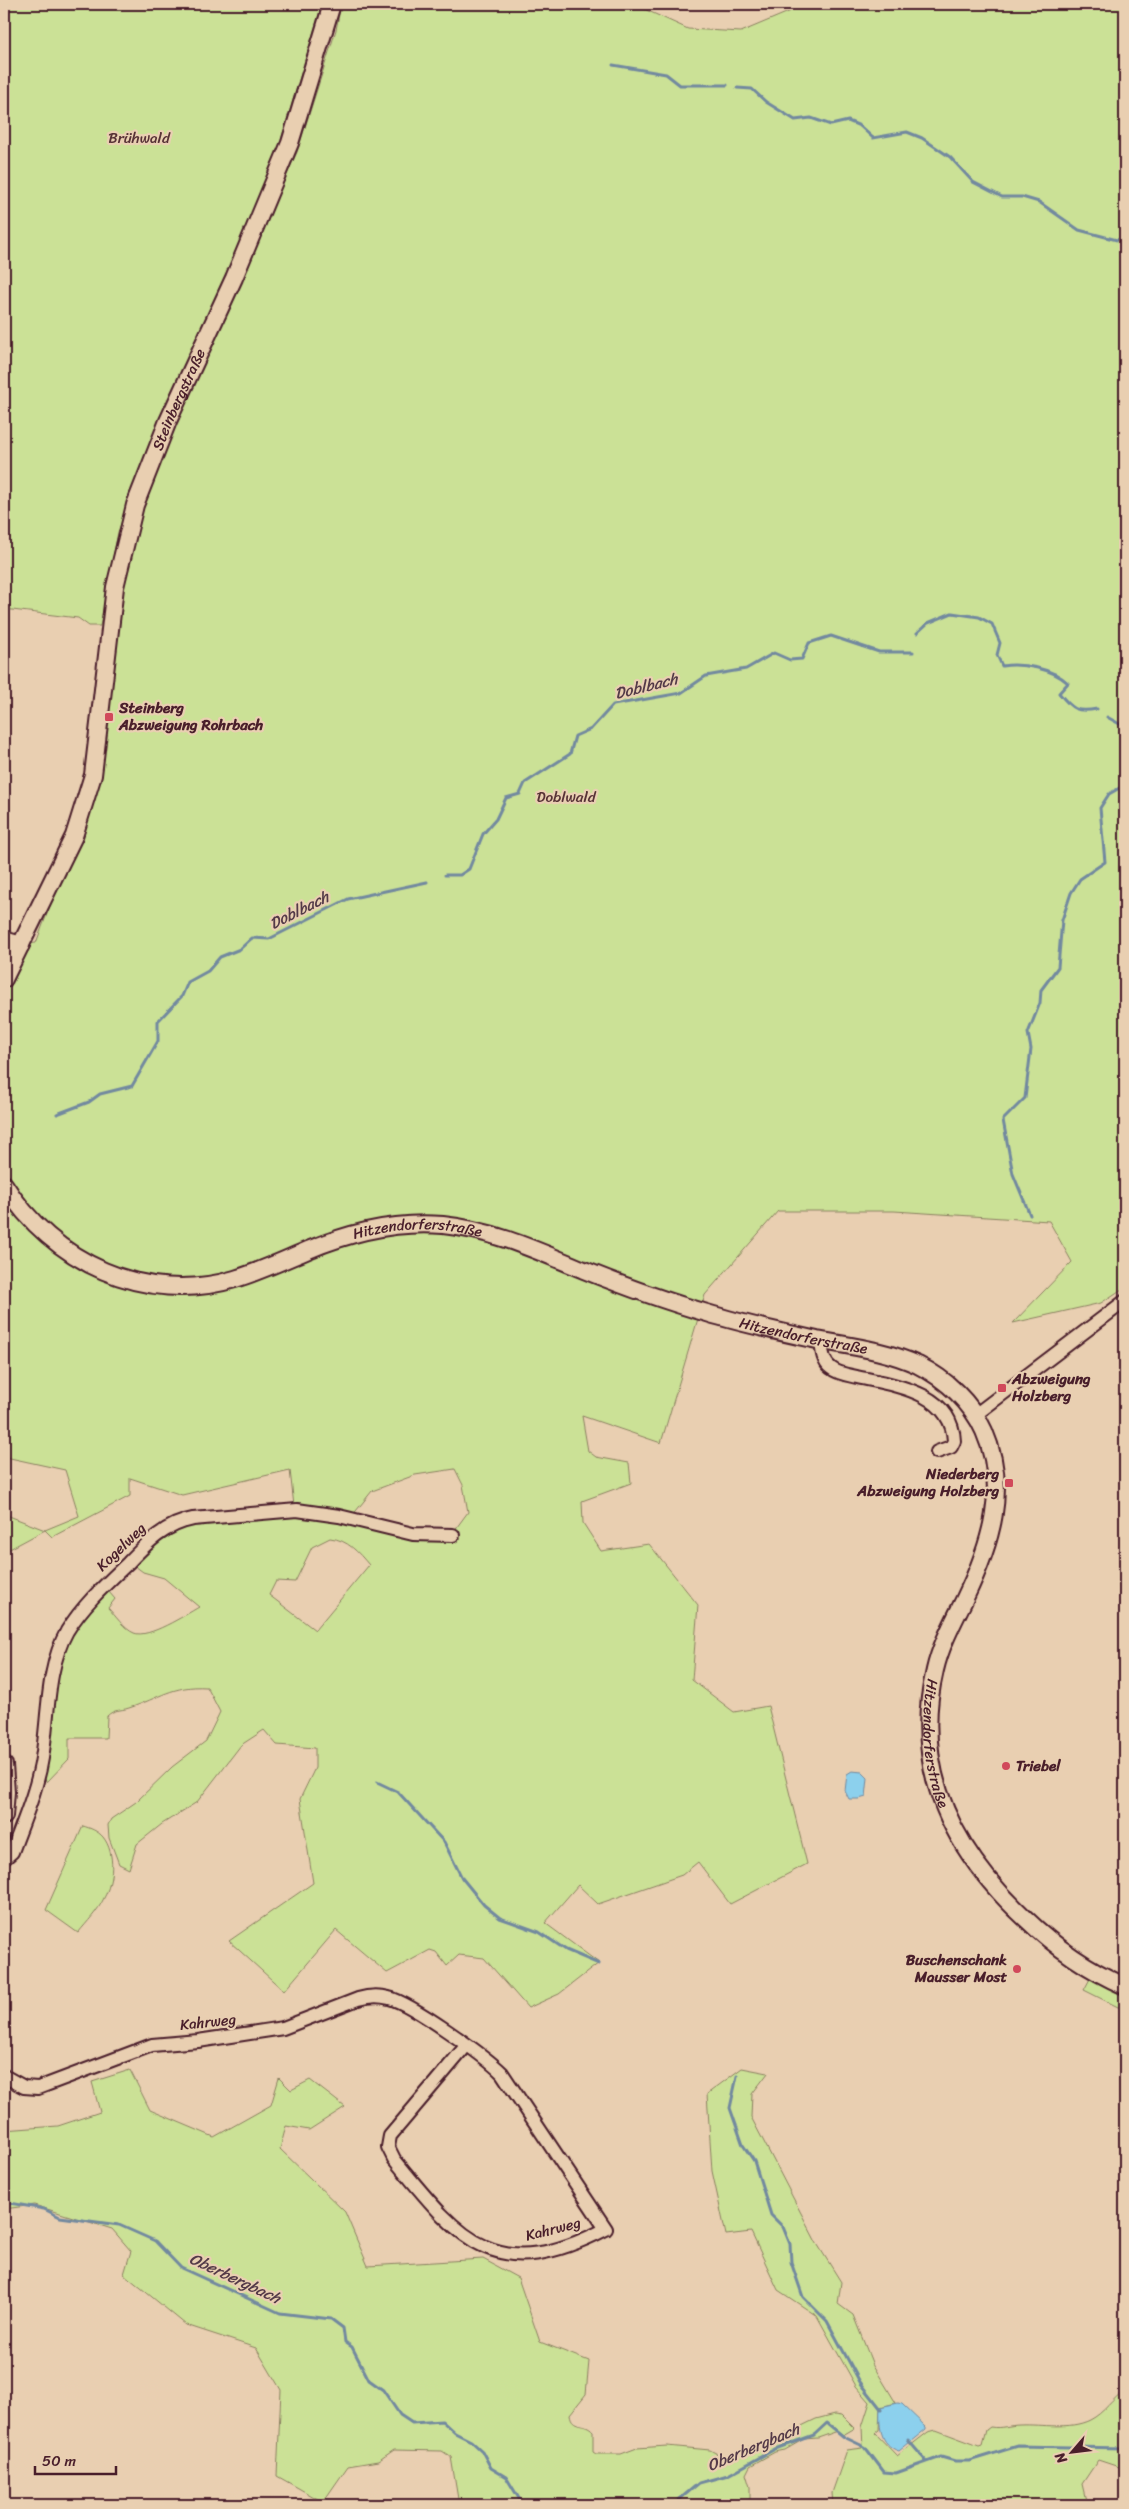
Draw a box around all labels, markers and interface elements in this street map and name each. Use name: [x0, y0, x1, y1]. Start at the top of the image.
park label: Brühwald: [108, 125, 171, 151]
street label: Steinbergstraße: [145, 344, 213, 454]
water label: Doblbach: [611, 664, 682, 708]
place label: Steinberg Abzweigung Rohrbach: [118, 695, 263, 738]
marker: Steinberg Abzweigung Rohrbach: [103, 711, 115, 723]
park label: Doblwald: [536, 784, 597, 810]
water label: Doblbach: [264, 882, 336, 937]
street label: Hitzendorferstraße: [350, 1211, 485, 1247]
street label: Hitzendorferstraße: [737, 1310, 870, 1362]
place label: Abzweigung Holzberg: [1011, 1366, 1091, 1409]
marker: Abzweigung Holzberg: [996, 1382, 1008, 1394]
place label: Niederberg Abzweigung Holzberg: [856, 1461, 999, 1504]
marker: Niederberg Abzweigung Holzberg: [1003, 1477, 1015, 1489]
street label: Kogelweg: [90, 1516, 152, 1578]
street label: Hitzendorferstraße: [915, 1677, 956, 1812]
place label: Triebel: [1016, 1753, 1061, 1779]
marker: Triebel: [1000, 1760, 1012, 1772]
place label: Buschenschank Mausser Most: [906, 1947, 1007, 1990]
marker: Buschenschank Mausser Most: [1011, 1963, 1023, 1975]
street label: Kahrweg: [179, 2006, 238, 2038]
street label: Kahrweg: [523, 2209, 584, 2248]
water label: Oberbergbach: [184, 2244, 287, 2313]
water label: Oberbergbach: [702, 2414, 805, 2480]
north arrow: [1046, 2426, 1096, 2476]
scale bar: [35, 2444, 116, 2476]
text: N: [1048, 2447, 1075, 2469]
text: 50 m: [42, 2448, 77, 2474]

